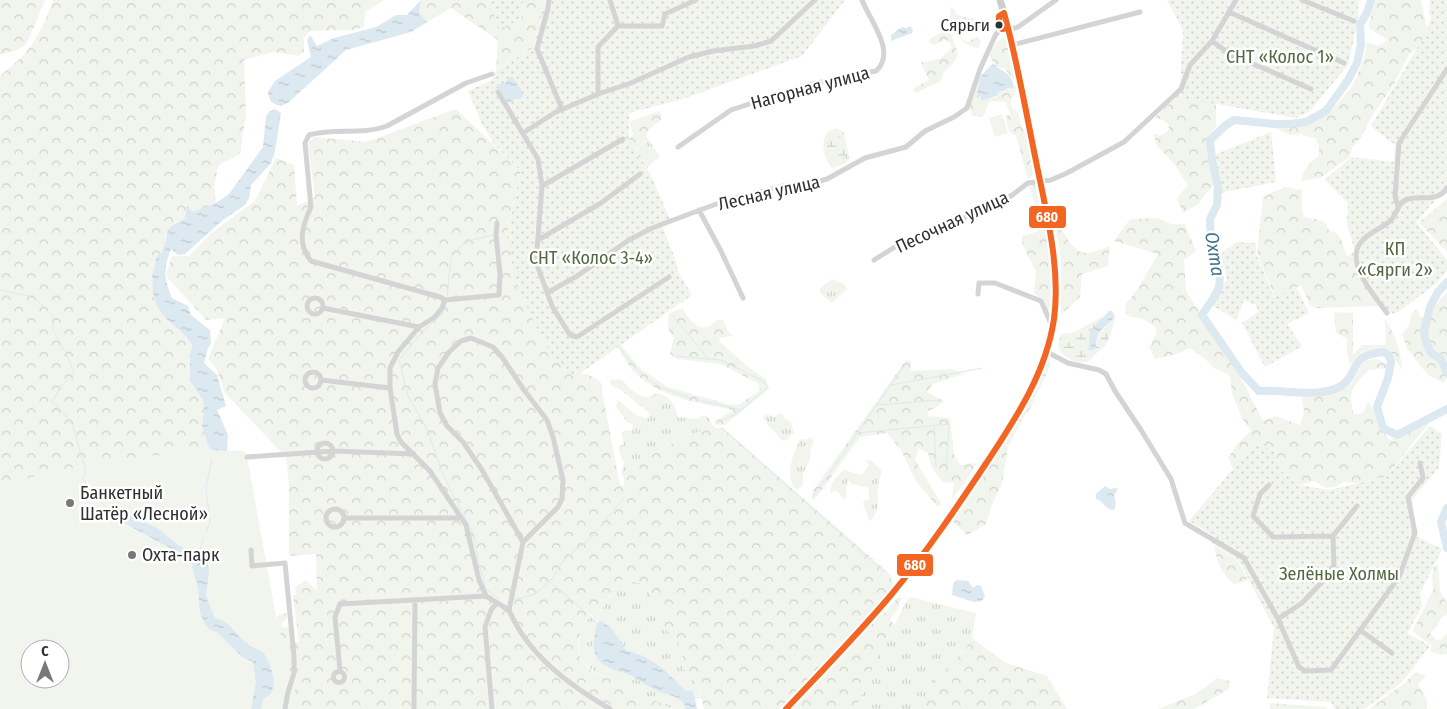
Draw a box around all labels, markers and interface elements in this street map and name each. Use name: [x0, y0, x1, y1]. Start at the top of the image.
place label: Сярьги: [941, 15, 990, 36]
marker: Сярьги: [994, 20, 1004, 30]
park label: СНТ «Колос 1»: [1226, 46, 1334, 68]
street label: Нагорная улица: [748, 62, 872, 114]
street label: Лесная улица: [716, 171, 822, 215]
street label: Песочная улица: [892, 186, 1012, 258]
line badge: 680: [1028, 205, 1067, 229]
text: 680: [1036, 209, 1059, 226]
water label: Охта: [1200, 230, 1230, 278]
park label: КП «Сярги 2»: [1357, 238, 1433, 281]
park label: СНТ «Колос 3-4»: [529, 247, 653, 269]
place label: Банкетный Шатёр «Лесной»: [80, 482, 208, 525]
marker: Банкетный Шатёр «Лесной»: [64, 497, 76, 509]
place label: Охта-парк: [142, 544, 220, 566]
marker: Охта-парк: [126, 549, 138, 561]
line badge: 680: [896, 553, 934, 577]
text: 680: [904, 557, 927, 574]
park label: Зелёные Холмы: [1279, 563, 1399, 585]
north arrow: [20, 639, 70, 689]
text: С: [41, 643, 49, 660]

